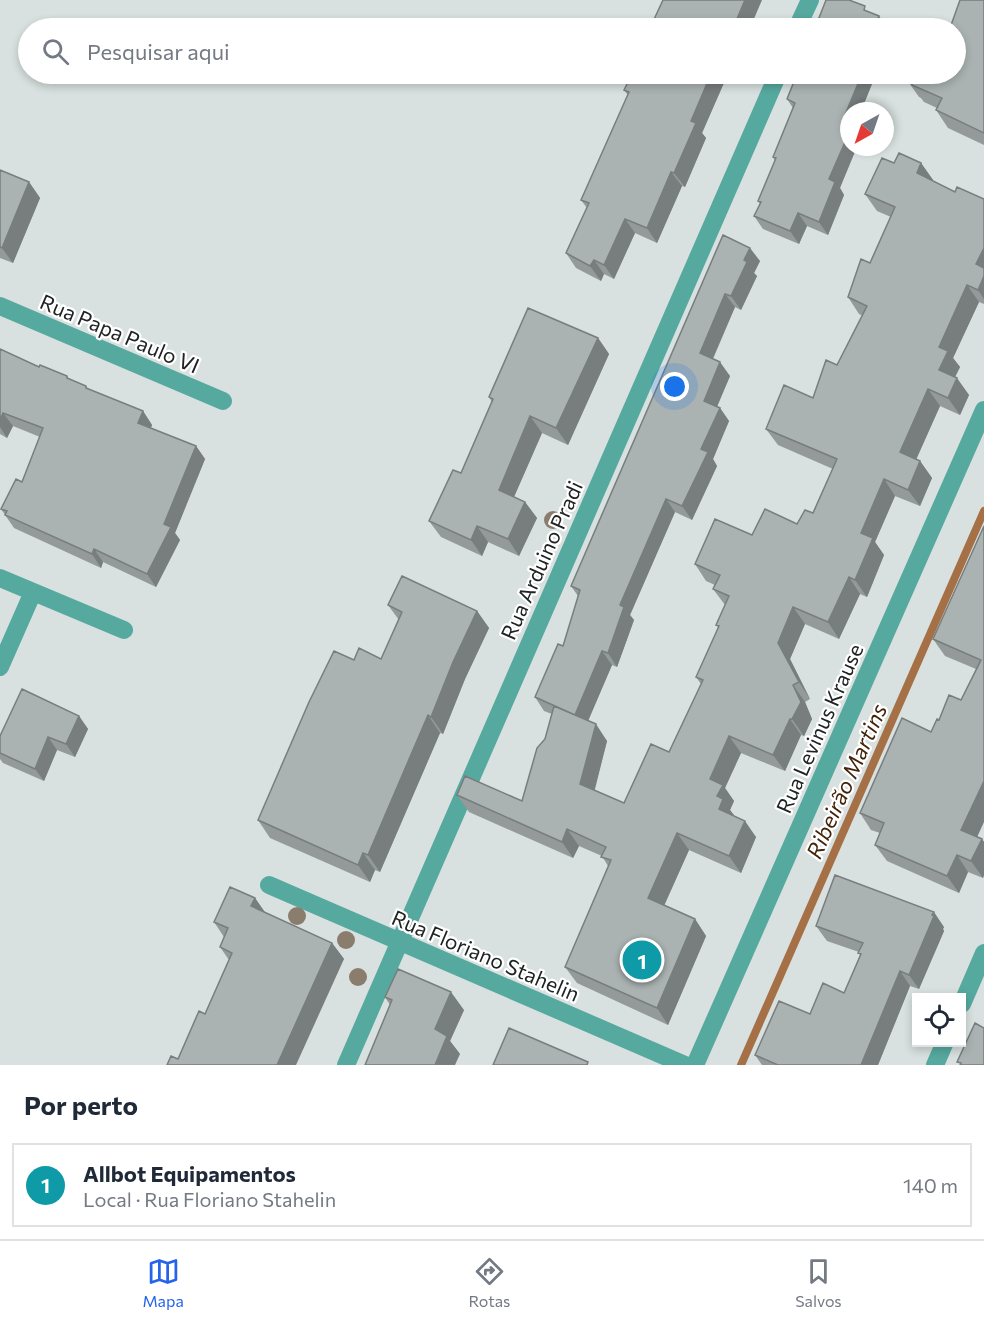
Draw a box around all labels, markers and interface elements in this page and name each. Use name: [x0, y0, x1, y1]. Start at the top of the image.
search box: [18, 18, 966, 84]
icon: search: [39, 35, 72, 68]
text: Pesquisar aqui: [87, 38, 230, 65]
north arrow: [840, 102, 894, 156]
street label: Rua Papa Paulo VI: [37, 288, 203, 378]
your location: [660, 372, 689, 401]
street label: Rua Arduino Pradi: [495, 477, 587, 643]
street label: Rua Levinus Krause: [770, 639, 868, 817]
water label: Ribeirão Martins: [800, 699, 892, 863]
street label: Rua Floriano Stahelin: [388, 904, 584, 1006]
pin: 1: [622, 938, 662, 982]
map controls: [912, 993, 966, 1047]
button: locate: [912, 993, 966, 1047]
text: Por perto: [24, 1089, 138, 1120]
text: Allbot Equipamentos: [83, 1160, 296, 1187]
text: 1: [41, 1173, 50, 1197]
text: 140 m: [903, 1173, 958, 1197]
text: Local · Rua Floriano Stahelin: [83, 1187, 336, 1211]
tab: Mapa: [142, 1255, 184, 1310]
tab: Rotas: [469, 1255, 510, 1310]
tab: Salvos: [795, 1255, 842, 1310]

